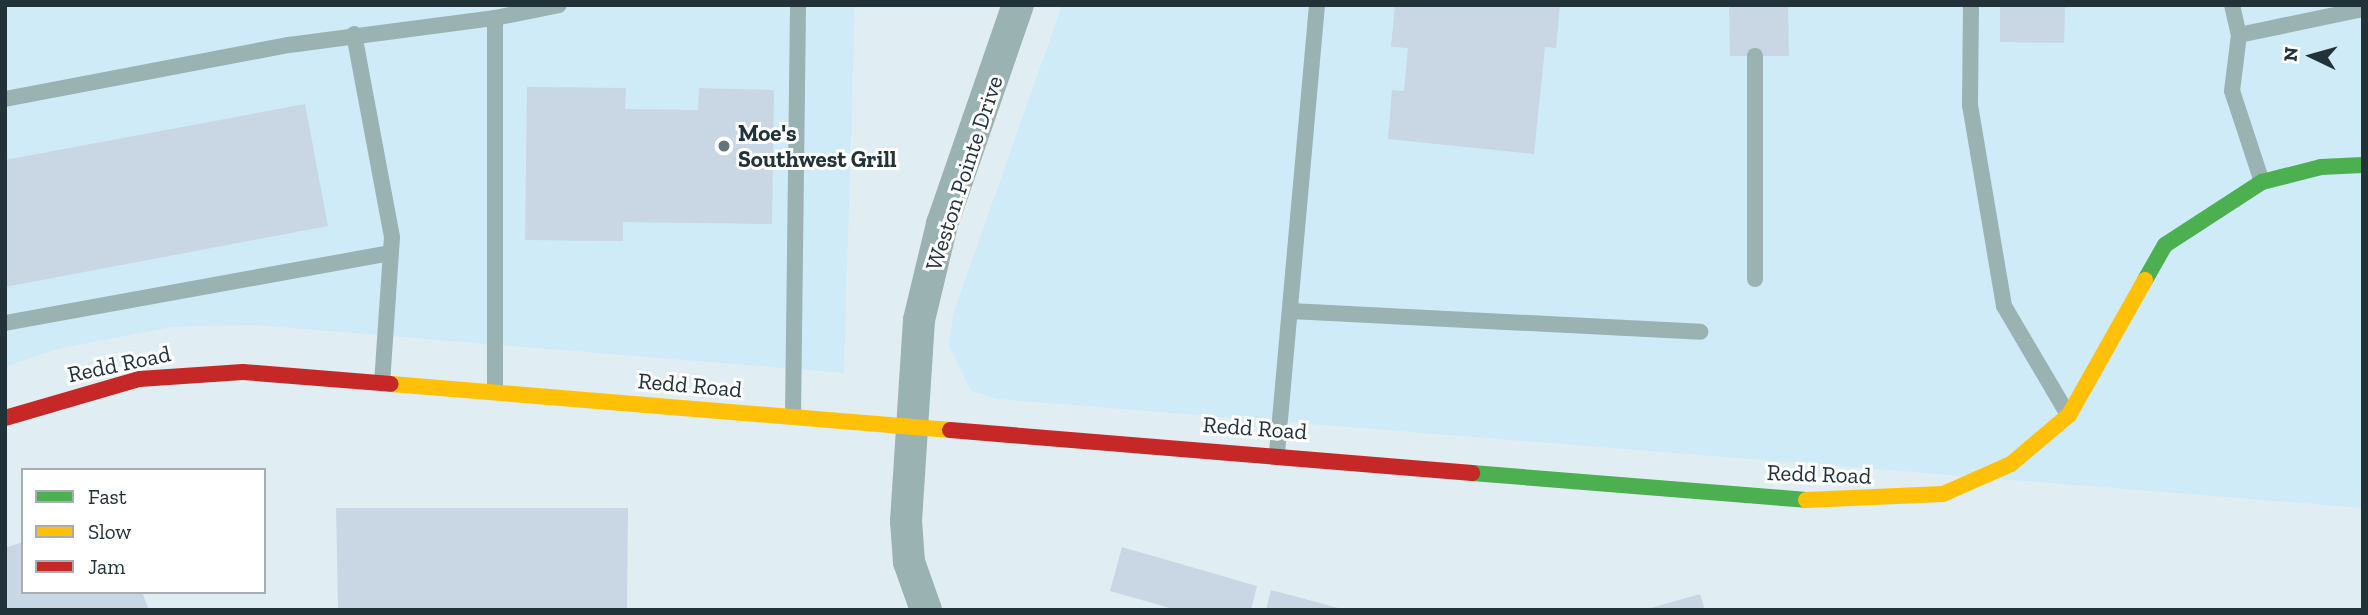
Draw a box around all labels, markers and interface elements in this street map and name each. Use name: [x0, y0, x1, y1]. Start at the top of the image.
north arrow: [2277, 21, 2347, 91]
text: N: [2278, 46, 2303, 62]
street label: Weston Pointe Drive: [920, 72, 1008, 274]
place label: Moe's Southwest Grill: [738, 119, 896, 173]
marker: Moe's Southwest Grill: [716, 138, 732, 154]
street label: Redd Road: [65, 340, 173, 388]
street label: Redd Road: [637, 367, 743, 403]
street label: Redd Road: [1202, 411, 1308, 445]
street label: Redd Road: [1766, 458, 1872, 490]
legend: [21, 468, 266, 594]
text: Fast: [88, 484, 127, 509]
text: Slow: [88, 519, 131, 544]
text: Jam: [88, 554, 125, 579]

